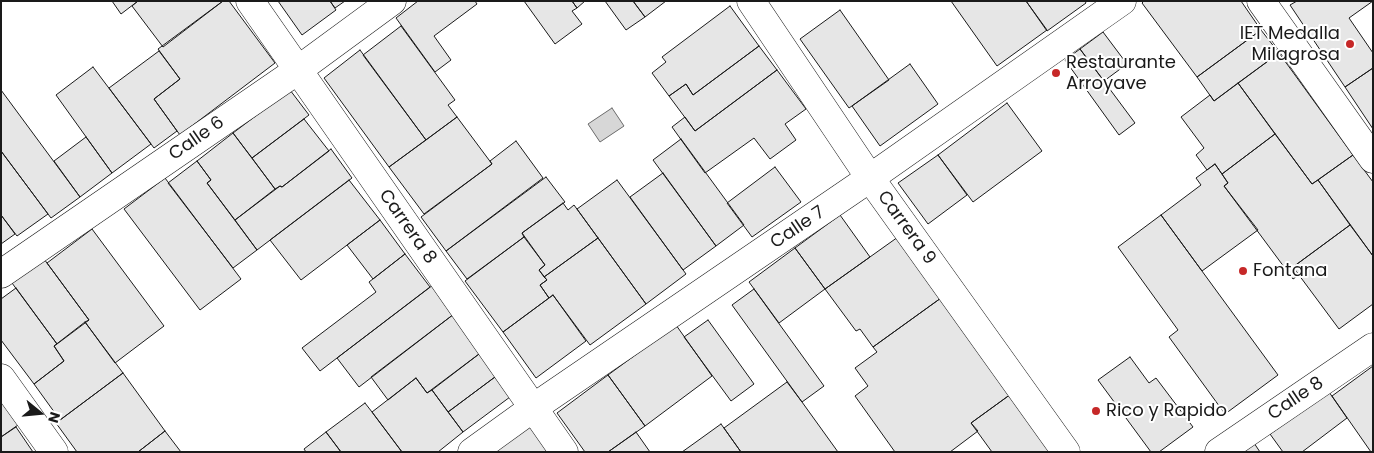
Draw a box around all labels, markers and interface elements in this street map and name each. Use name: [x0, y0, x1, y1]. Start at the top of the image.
place label: IET Medalla Milagrosa: [1240, 23, 1340, 66]
marker: IET Medalla Milagrosa: [1344, 38, 1356, 50]
place label: Restaurante Arroyave: [1066, 52, 1176, 94]
marker: Restaurante Arroyave: [1050, 67, 1062, 79]
street label: Calle 6: [165, 112, 229, 166]
street label: Carrera 8: [374, 186, 440, 268]
street label: Carrera 9: [872, 187, 940, 269]
street label: Calle 7: [767, 202, 829, 254]
place label: Fontana: [1253, 260, 1328, 282]
marker: Fontana: [1237, 265, 1249, 277]
street label: Calle 8: [1264, 373, 1328, 425]
north arrow: [15, 388, 65, 438]
place label: Rico y Rapido: [1106, 400, 1227, 422]
marker: Rico y Rapido: [1090, 405, 1102, 417]
text: N: [43, 409, 65, 425]

